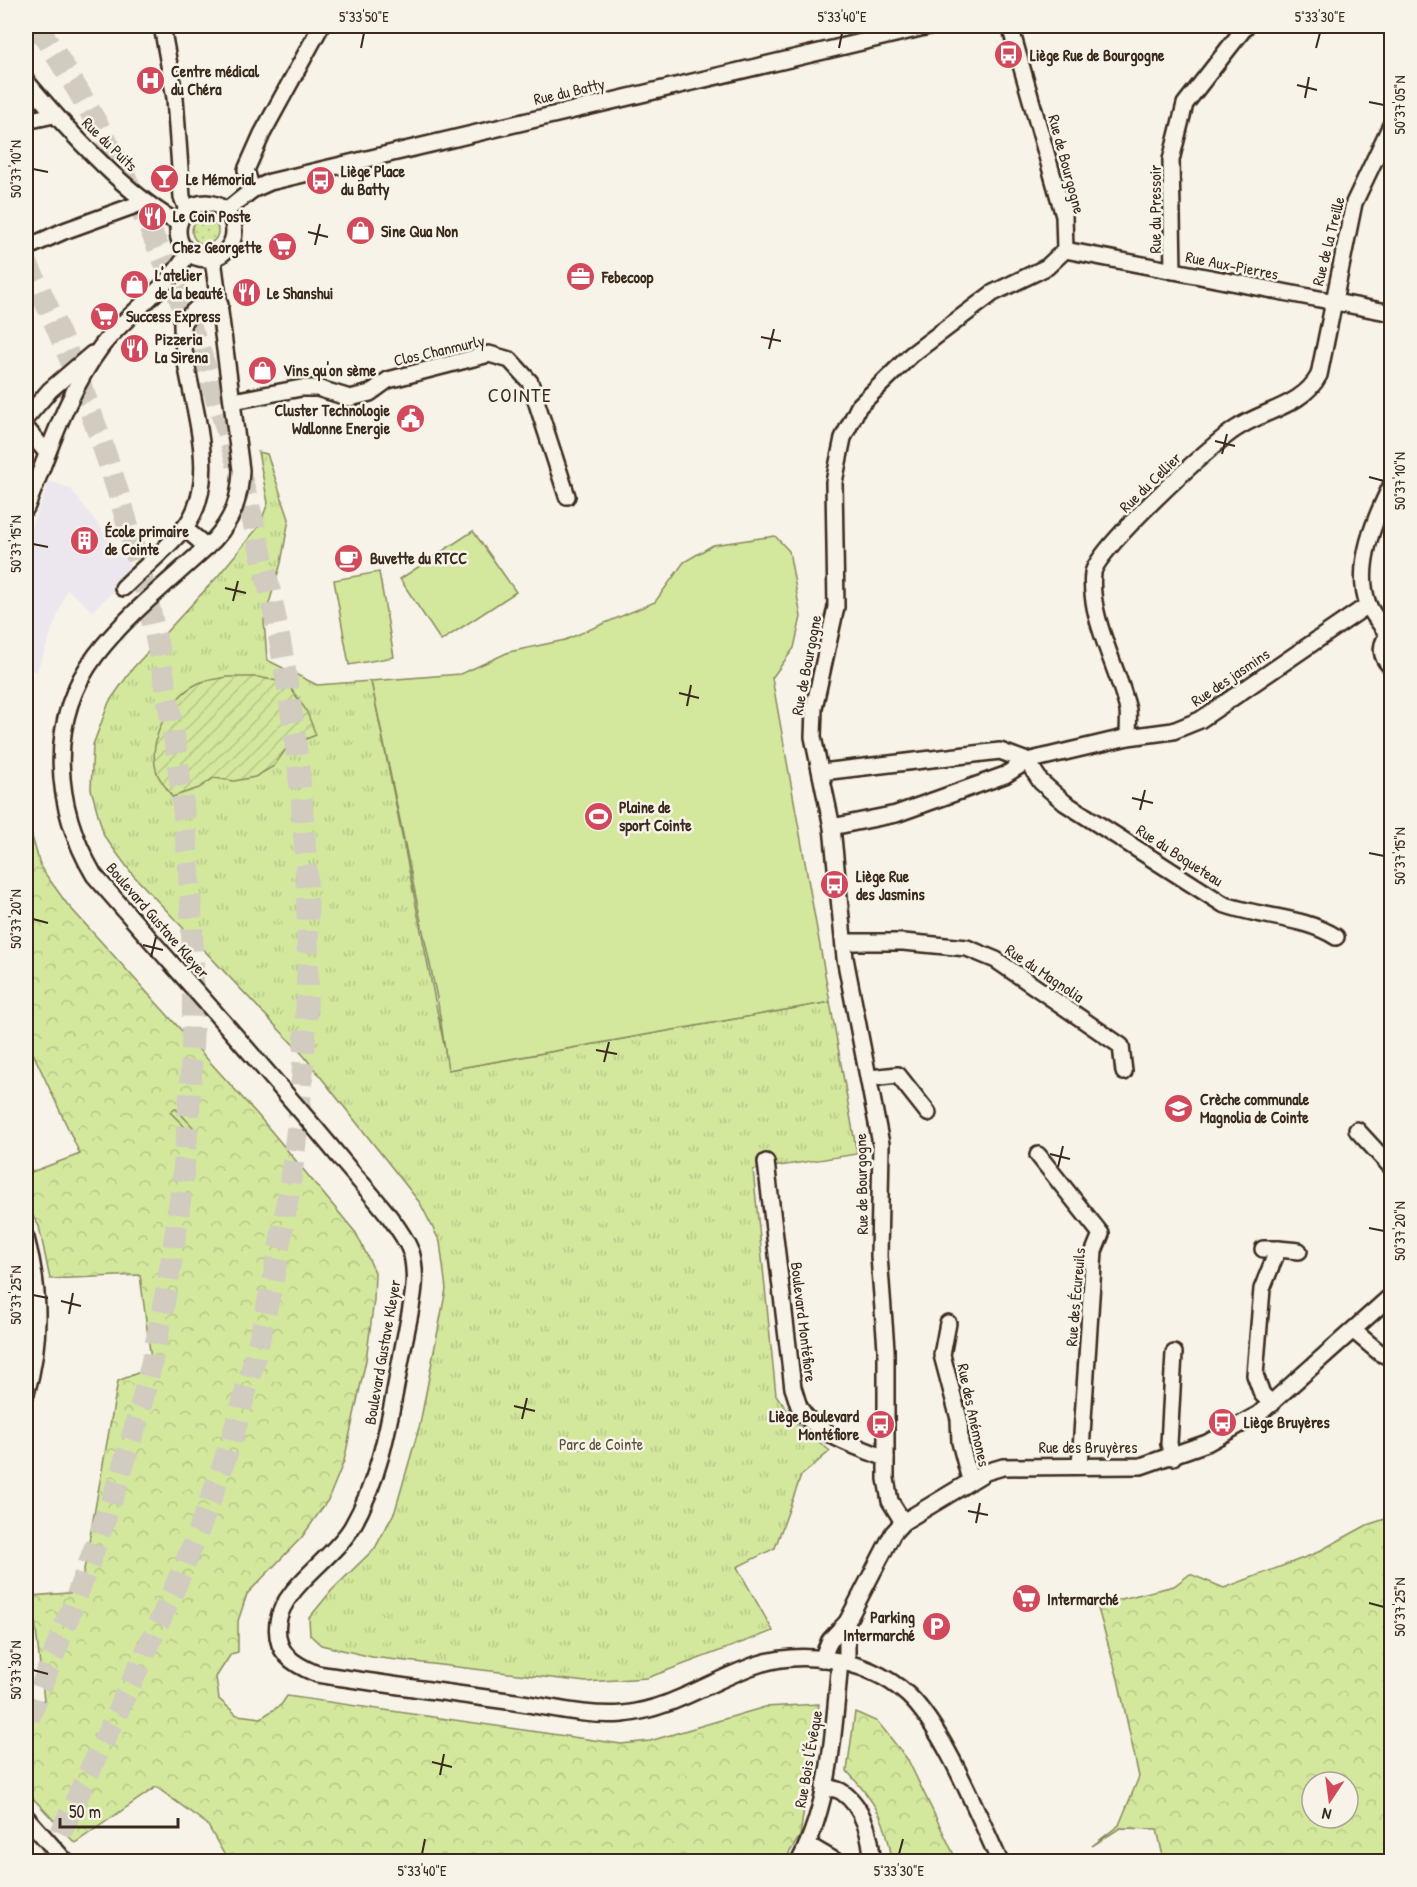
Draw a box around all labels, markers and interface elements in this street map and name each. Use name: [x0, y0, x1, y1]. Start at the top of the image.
text: 5°33'50"E: [339, 6, 389, 27]
text: 5°33'40"E: [817, 6, 867, 27]
text: 5°33'30"E: [1295, 6, 1346, 27]
bus stop icon: Liège Rue de Bourgogne: [993, 39, 1025, 71]
place label: Liège Rue de Bourgogne: [1030, 44, 1165, 67]
place label: Centre médical du Chéra: [171, 60, 260, 100]
hospital icon: Centre médical du Chéra: [134, 64, 166, 96]
street label: Rue du Batty: [531, 72, 607, 110]
text: 50°37'05"N: [1389, 76, 1410, 134]
street label: Rue du Puits: [77, 112, 143, 176]
street label: Rue de Bourgogne: [1043, 112, 1091, 216]
text: 50°37'10"N: [5, 140, 26, 198]
place label: Liège Place du Batty: [341, 160, 406, 201]
bar icon: Le Mémorial: [149, 163, 181, 195]
bus stop icon: Liège Place du Batty: [304, 164, 336, 196]
street label: Rue du Pressoir: [1144, 165, 1166, 253]
place label: Le Mémorial: [186, 168, 256, 190]
street label: Rue de la Treille: [1306, 194, 1350, 288]
restaurant icon: Le Coin Poste: [136, 200, 168, 232]
place label: Le Coin Poste: [173, 205, 252, 227]
shop icon: Sine Qua Non: [344, 215, 376, 247]
place label: Sine Qua Non: [381, 220, 458, 242]
supermarket icon: Chez Georgette: [267, 231, 299, 263]
place label: Chez Georgette: [172, 236, 263, 259]
street label: Rue Aux-Pierres: [1184, 245, 1280, 285]
office icon: Febecoop: [565, 261, 597, 293]
place label: L'atelier de la beauté: [155, 264, 224, 304]
place label: Febecoop: [601, 266, 653, 289]
shop icon: L'atelier de la beauté: [118, 268, 150, 300]
restaurant icon: Le Shanshui: [230, 277, 262, 309]
place label: Le Shanshui: [267, 282, 333, 304]
supermarket icon: Success Express: [89, 300, 121, 332]
place label: Success Express: [126, 305, 221, 328]
place label: Pizzeria La Sirena: [155, 328, 209, 368]
street label: Clos Chanmurly: [391, 329, 487, 371]
restaurant icon: Pizzeria La Sirena: [118, 332, 150, 364]
shop icon: Vins qu'on sème: [246, 354, 278, 386]
place label: Vins qu'on sème: [283, 359, 377, 382]
district label: COINTE: [488, 381, 552, 408]
place label: Cluster Technologie Wallonne Energie: [274, 399, 391, 440]
public building icon: Cluster Technologie Wallonne Energie: [395, 403, 427, 435]
street label: Rue du Cellier: [1114, 447, 1186, 517]
text: 50°37'10"N: [1389, 452, 1410, 510]
text: 50°37'15"N: [5, 515, 26, 573]
place label: École primaire de Cointe: [105, 520, 190, 560]
building icon: École primaire de Cointe: [68, 524, 100, 556]
cafe icon: Buvette du RTCC: [333, 542, 365, 574]
place label: Buvette du RTCC: [370, 547, 467, 569]
street label: Rue de Bourgogne: [786, 613, 827, 717]
street label: Rue des jasmins: [1186, 643, 1274, 711]
place label: Plaine de sport Cointe: [619, 796, 692, 837]
sports icon: Plaine de sport Cointe: [582, 800, 614, 832]
street label: Rue du Boqueteau: [1132, 819, 1228, 892]
text: 50°37'15"N: [1389, 827, 1410, 885]
street label: Boulevard Gustave Kleyer: [101, 857, 215, 983]
place label: Liège Rue des Jasmins: [856, 865, 925, 905]
bus stop icon: Liège Rue des Jasmins: [819, 869, 851, 901]
text: 50°37'20"N: [5, 889, 26, 949]
street label: Rue du Magnolia: [1001, 939, 1089, 1007]
place label: Crèche communale Magnolia de Cointe: [1200, 1088, 1310, 1129]
school or university icon: Crèche communale Magnolia de Cointe: [1163, 1092, 1195, 1124]
street label: Rue de Bourgogne: [849, 1132, 873, 1235]
text: 50°37'20"N: [1389, 1201, 1410, 1261]
street label: Rue des Écureuils: [1060, 1247, 1090, 1347]
street label: Boulevard Montéfiore: [786, 1261, 822, 1384]
text: 50°37'25"N: [5, 1265, 26, 1325]
street label: Boulevard Gustave Kleyer: [358, 1278, 406, 1426]
street label: Rue des Anémones: [952, 1362, 996, 1468]
place label: Liège Boulevard Montéfiore: [769, 1405, 860, 1445]
bus stop icon: Liège Bruyères: [1207, 1406, 1239, 1438]
bus stop icon: Liège Boulevard Montéfiore: [864, 1409, 896, 1441]
place label: Liège Bruyères: [1244, 1411, 1330, 1434]
park label: Parc de Cointe: [559, 1433, 644, 1455]
street label: Rue des Bruyères: [1039, 1436, 1137, 1458]
text: 50°37'25"N: [1389, 1577, 1410, 1637]
supermarket icon: Intermarché: [1010, 1583, 1042, 1615]
place label: Intermarché: [1047, 1588, 1119, 1610]
place label: Parking Intermarché: [843, 1606, 916, 1646]
parking icon: Parking Intermarché: [920, 1610, 952, 1642]
text: 50°37'30"N: [5, 1640, 26, 1700]
street label: Rue Bois l'Évêque: [789, 1708, 828, 1809]
north arrow: [1300, 1770, 1360, 1830]
scale bar: [60, 1791, 178, 1829]
text: 50 m: [69, 1799, 101, 1824]
text: N: [1320, 1803, 1333, 1826]
text: 5°33'40"E: [397, 1860, 447, 1881]
text: 5°33'30"E: [874, 1860, 925, 1881]

